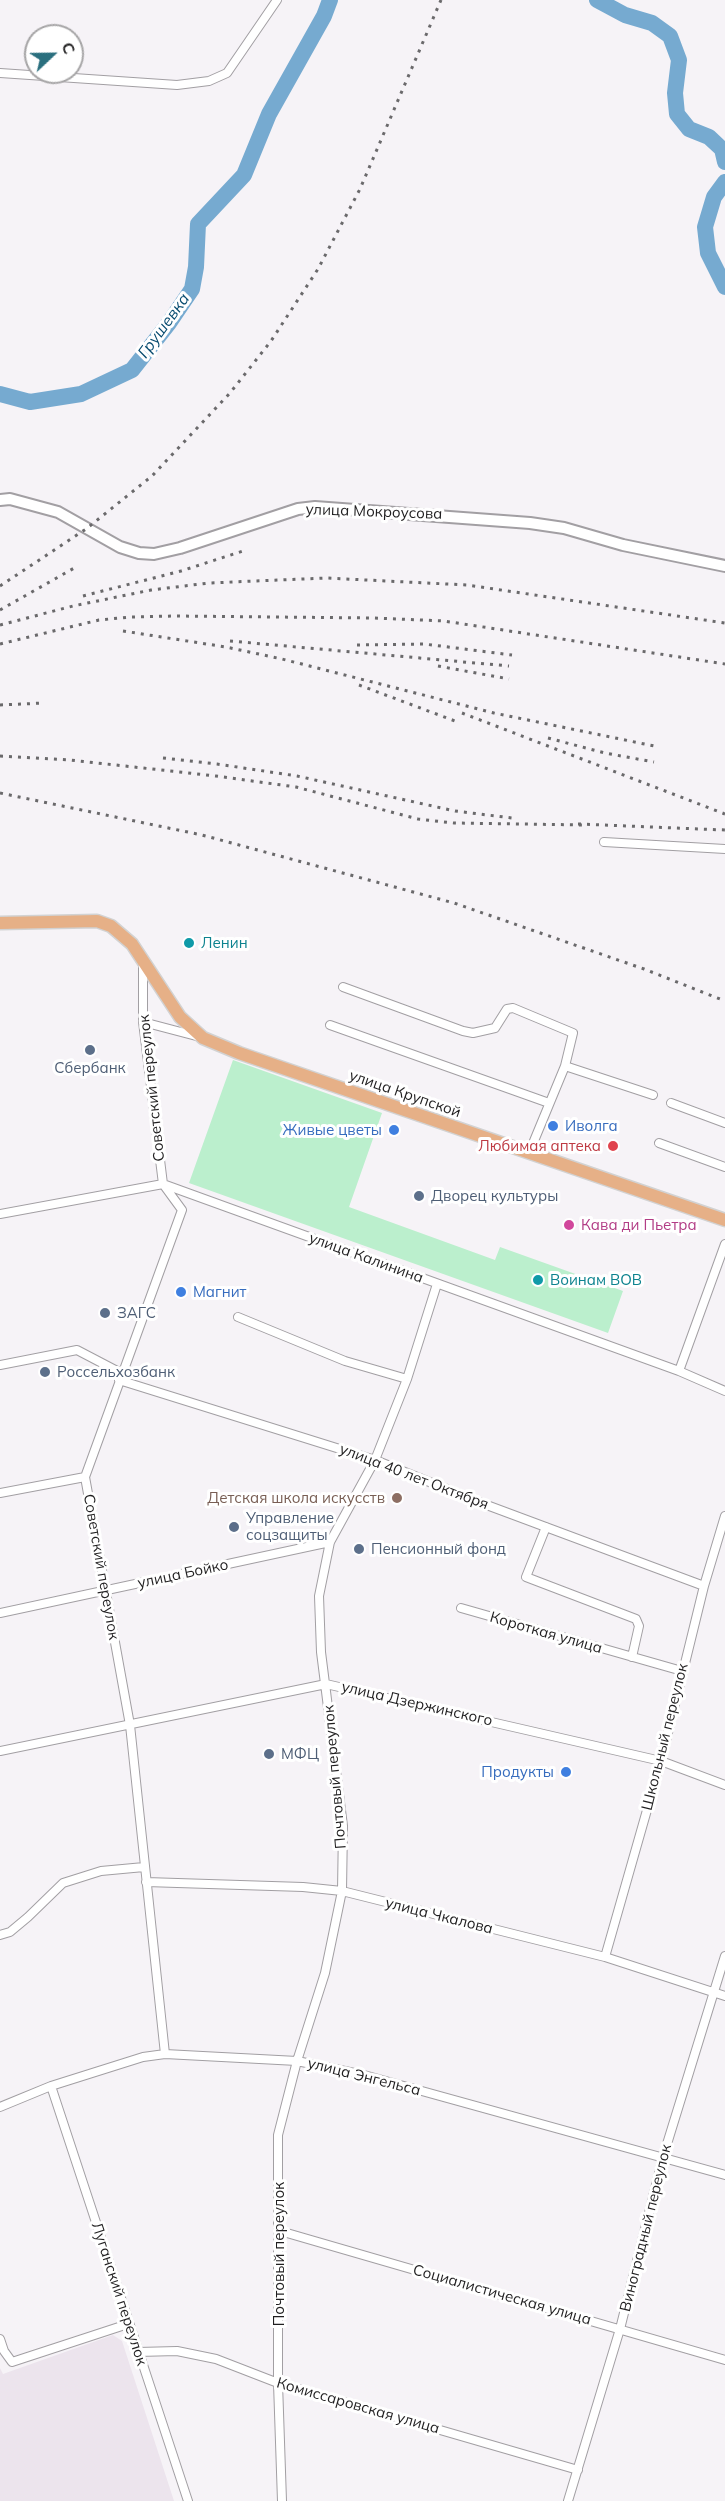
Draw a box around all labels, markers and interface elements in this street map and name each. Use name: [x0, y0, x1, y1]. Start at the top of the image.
north arrow: [24, 24, 84, 84]
text: С: [58, 39, 80, 57]
water label: Грушевка: [134, 290, 194, 362]
street label: улица Мокроусова: [305, 501, 443, 523]
place label: Ленин: [201, 934, 248, 952]
marker: Ленин: [182, 936, 196, 950]
street label: Советский переулок: [135, 1014, 169, 1162]
marker: Сбербанк: [83, 1043, 97, 1057]
place label: Сбербанк: [54, 1059, 126, 1077]
street label: улица Крупской: [347, 1066, 463, 1122]
place label: Иволга: [565, 1117, 618, 1135]
marker: Иволга: [546, 1119, 560, 1133]
place label: Живые цветы: [283, 1121, 382, 1139]
marker: Живые цветы: [387, 1123, 401, 1137]
place label: Любимая аптека: [478, 1137, 601, 1155]
marker: Любимая аптека: [606, 1139, 620, 1153]
place label: Дворец культуры: [431, 1187, 558, 1205]
marker: Дворец культуры: [412, 1189, 426, 1203]
place label: Кава ди Пьетра: [581, 1216, 697, 1234]
marker: Кава ди Пьетра: [562, 1218, 576, 1232]
street label: улица Калинина: [306, 1229, 426, 1287]
place label: Воинам ВОВ: [550, 1271, 642, 1289]
marker: Воинам ВОВ: [531, 1273, 545, 1287]
place label: Магнит: [193, 1283, 246, 1301]
marker: Магнит: [174, 1285, 188, 1299]
place label: ЗАГС: [117, 1304, 156, 1322]
marker: ЗАГС: [98, 1306, 112, 1320]
place label: Россельхозбанк: [57, 1363, 175, 1381]
marker: Россельхозбанк: [38, 1365, 52, 1379]
street label: улица 40 лет Октября: [337, 1440, 491, 1514]
place label: Детская школа искусств: [207, 1489, 385, 1507]
marker: Детская школа искусств: [390, 1491, 404, 1505]
street label: Советский переулок: [79, 1493, 123, 1641]
place label: Управление соцзащиты: [246, 1509, 334, 1544]
marker: Управление соцзащиты: [227, 1520, 241, 1534]
place label: Пенсионный фонд: [371, 1540, 506, 1558]
marker: Пенсионный фонд: [352, 1542, 366, 1556]
street label: улица Бойко: [136, 1556, 230, 1592]
street label: Короткая улица: [488, 1608, 604, 1658]
street label: Школьный переулок: [638, 1662, 692, 1812]
street label: улица Дзержинского: [340, 1678, 494, 1730]
street label: Почтовый переулок: [320, 1704, 350, 1850]
place label: МФЦ: [281, 1745, 319, 1763]
marker: МФЦ: [262, 1747, 276, 1761]
place label: Продукты: [481, 1763, 554, 1781]
marker: Продукты: [559, 1765, 573, 1779]
street label: улица Чкалова: [383, 1894, 495, 1938]
street label: улица Энгельса: [306, 2054, 422, 2100]
street label: Виноградный переулок: [616, 2143, 676, 2313]
street label: Почтовый переулок: [270, 2182, 288, 2326]
street label: Луганский переулок: [87, 2220, 151, 2368]
street label: Социалистическая улица: [411, 2261, 593, 2329]
street label: Комиссаровская улица: [274, 2374, 442, 2438]

